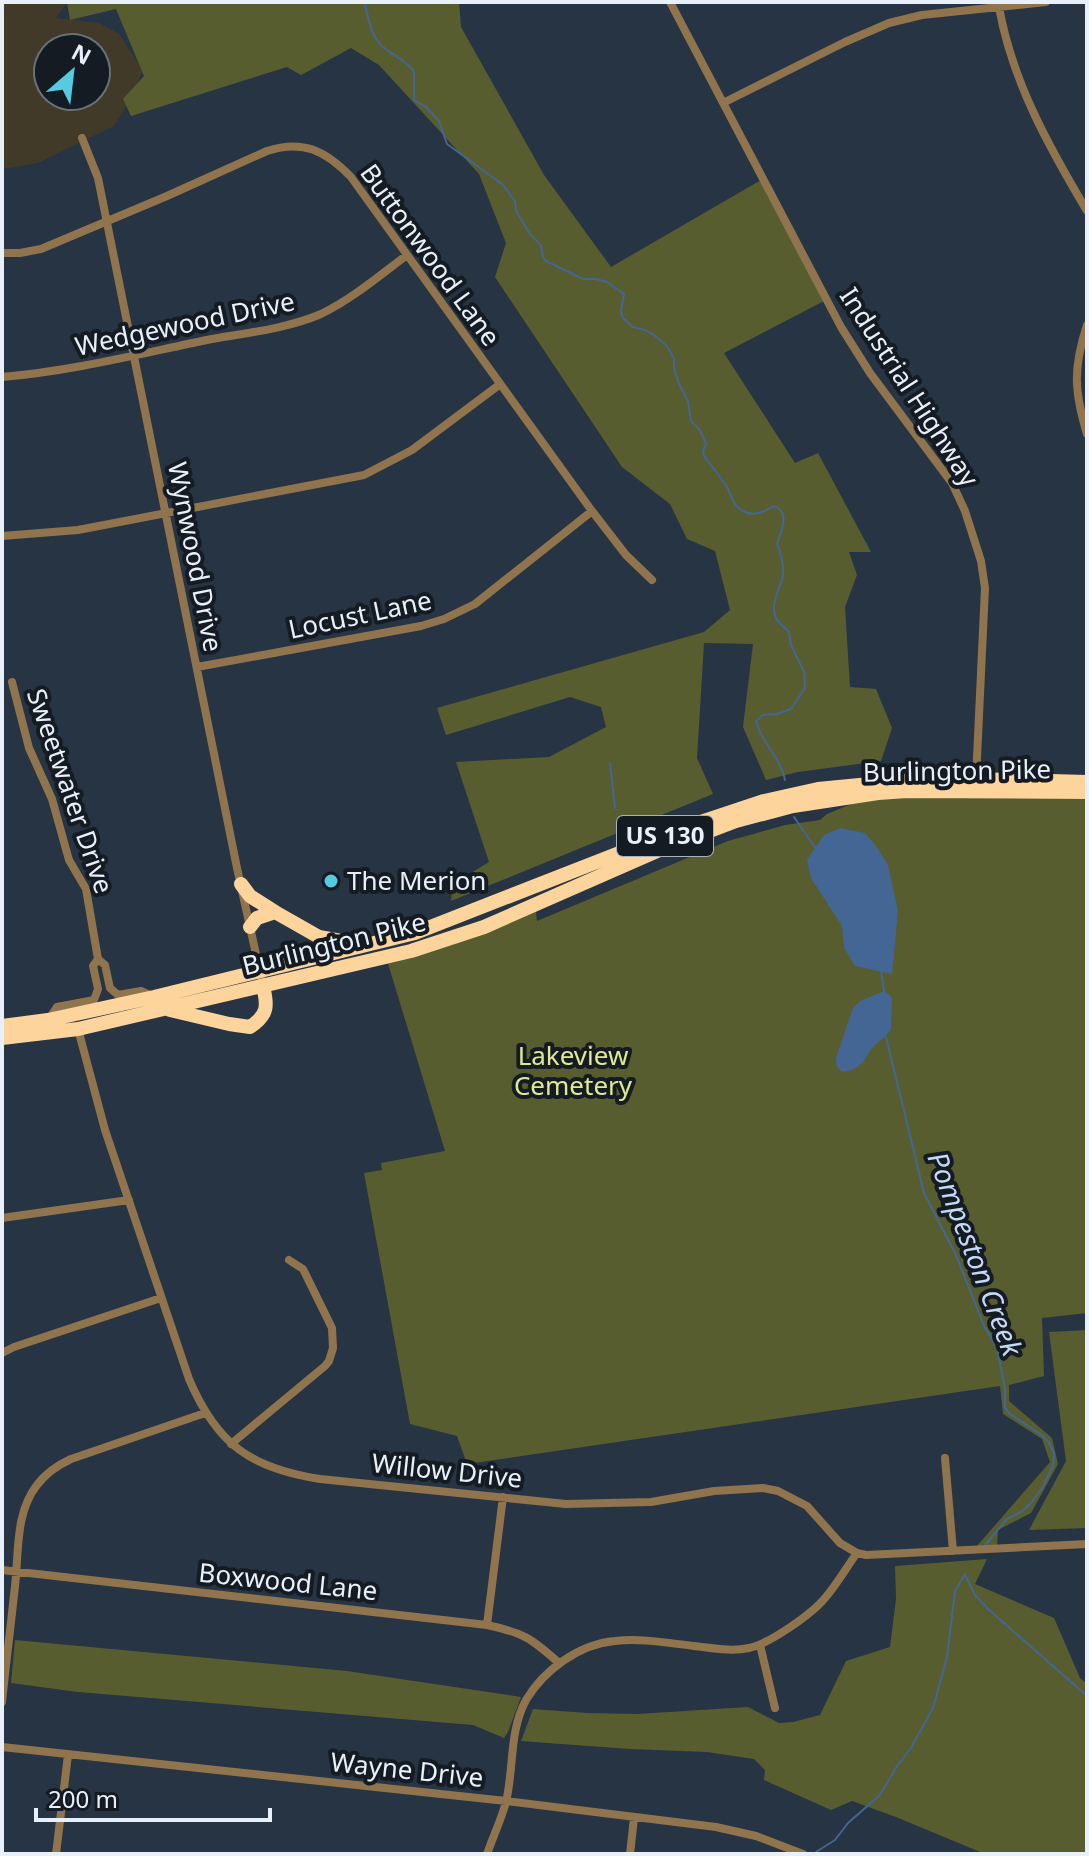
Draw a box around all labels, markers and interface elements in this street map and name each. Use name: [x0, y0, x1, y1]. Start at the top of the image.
north arrow: [32, 32, 112, 112]
text: N: [67, 36, 97, 71]
street label: Buttonwood Lane: [352, 156, 509, 353]
street label: Industrial Highway: [832, 280, 988, 494]
street label: Wedgewood Drive: [72, 282, 298, 364]
street label: Wynwood Drive: [160, 459, 232, 655]
street label: Locust Lane: [285, 581, 435, 647]
street label: Sweetwater Drive: [19, 684, 123, 898]
street label: Burlington Pike: [863, 750, 1051, 790]
road number: US 130: [617, 816, 713, 856]
place label: The Merion: [347, 862, 486, 898]
marker: The Merion: [322, 872, 340, 890]
street label: Burlington Pike: [238, 903, 429, 983]
park label: Lakeview Cemetery: [514, 1037, 633, 1103]
water label: Pompeston Creek: [920, 1146, 1033, 1362]
street label: Willow Drive: [370, 1444, 524, 1496]
street label: Boxwood Lane: [197, 1554, 379, 1608]
street label: Wayne Drive: [329, 1743, 485, 1795]
scale bar: [36, 1772, 270, 1822]
text: 200 m: [48, 1782, 118, 1815]

